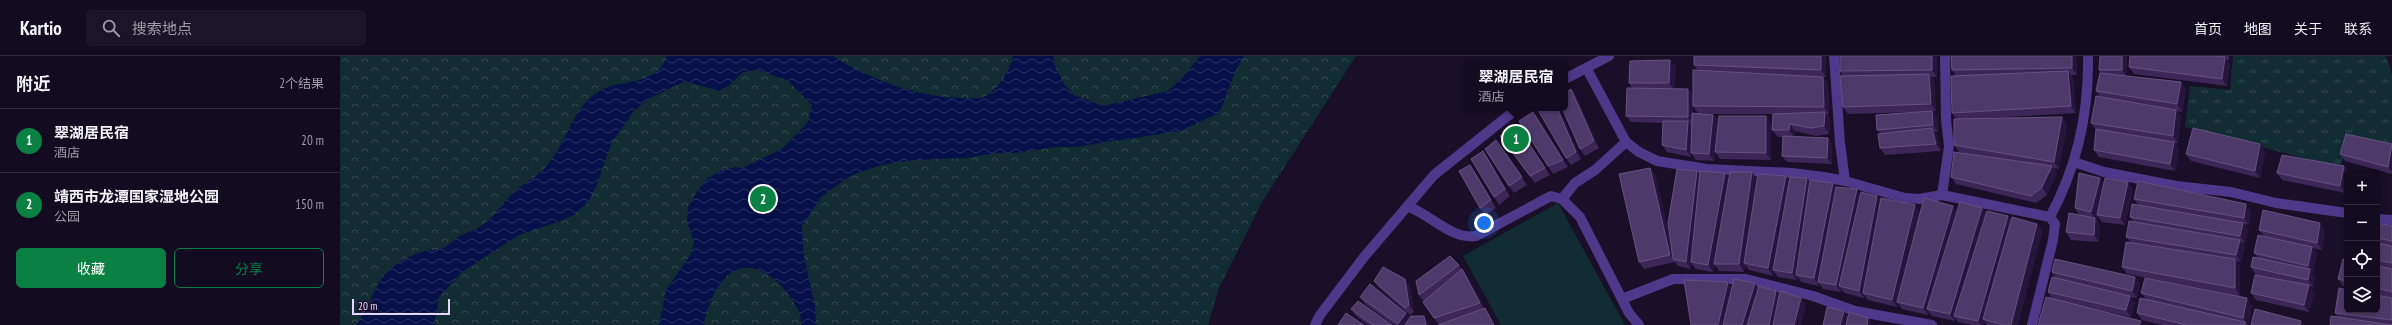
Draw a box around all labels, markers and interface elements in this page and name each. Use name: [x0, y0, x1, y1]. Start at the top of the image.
search box: [86, 10, 366, 46]
text: Kartio: [20, 16, 62, 40]
icon: search: [100, 17, 122, 39]
text: 搜索地点: [132, 19, 192, 38]
text: 首页: [2194, 20, 2222, 38]
text: 地图: [2244, 20, 2272, 38]
text: 关于: [2294, 20, 2322, 38]
text: 联系: [2344, 20, 2372, 38]
popup: [1464, 59, 1568, 111]
text: 翠湖居民宿: [1478, 67, 1554, 86]
text: 附近: [16, 73, 50, 95]
text: 2个结果: [279, 75, 324, 92]
text: 酒店: [1478, 88, 1505, 105]
text: 翠湖居民宿: [54, 123, 129, 142]
pin: 1: [1503, 124, 1529, 154]
text: 1: [26, 132, 32, 149]
text: 20 m: [301, 132, 324, 149]
text: 酒店: [54, 144, 80, 161]
map controls: [2344, 169, 2380, 313]
button: +: [2344, 169, 2380, 205]
pin: 2: [750, 184, 776, 214]
text: 靖西市龙潭国家湿地公园: [54, 187, 219, 206]
text: 2: [26, 196, 32, 213]
text: 150 m: [295, 196, 324, 213]
button: −: [2344, 205, 2380, 241]
text: 公园: [54, 208, 80, 225]
your location: [1474, 213, 1494, 233]
button: locate: [2344, 241, 2380, 277]
button: 收藏: [16, 248, 166, 288]
button: 分享: [174, 248, 324, 288]
button: layers: [2344, 277, 2380, 313]
scale bar: [352, 297, 450, 316]
text: 20 m: [358, 299, 377, 313]

